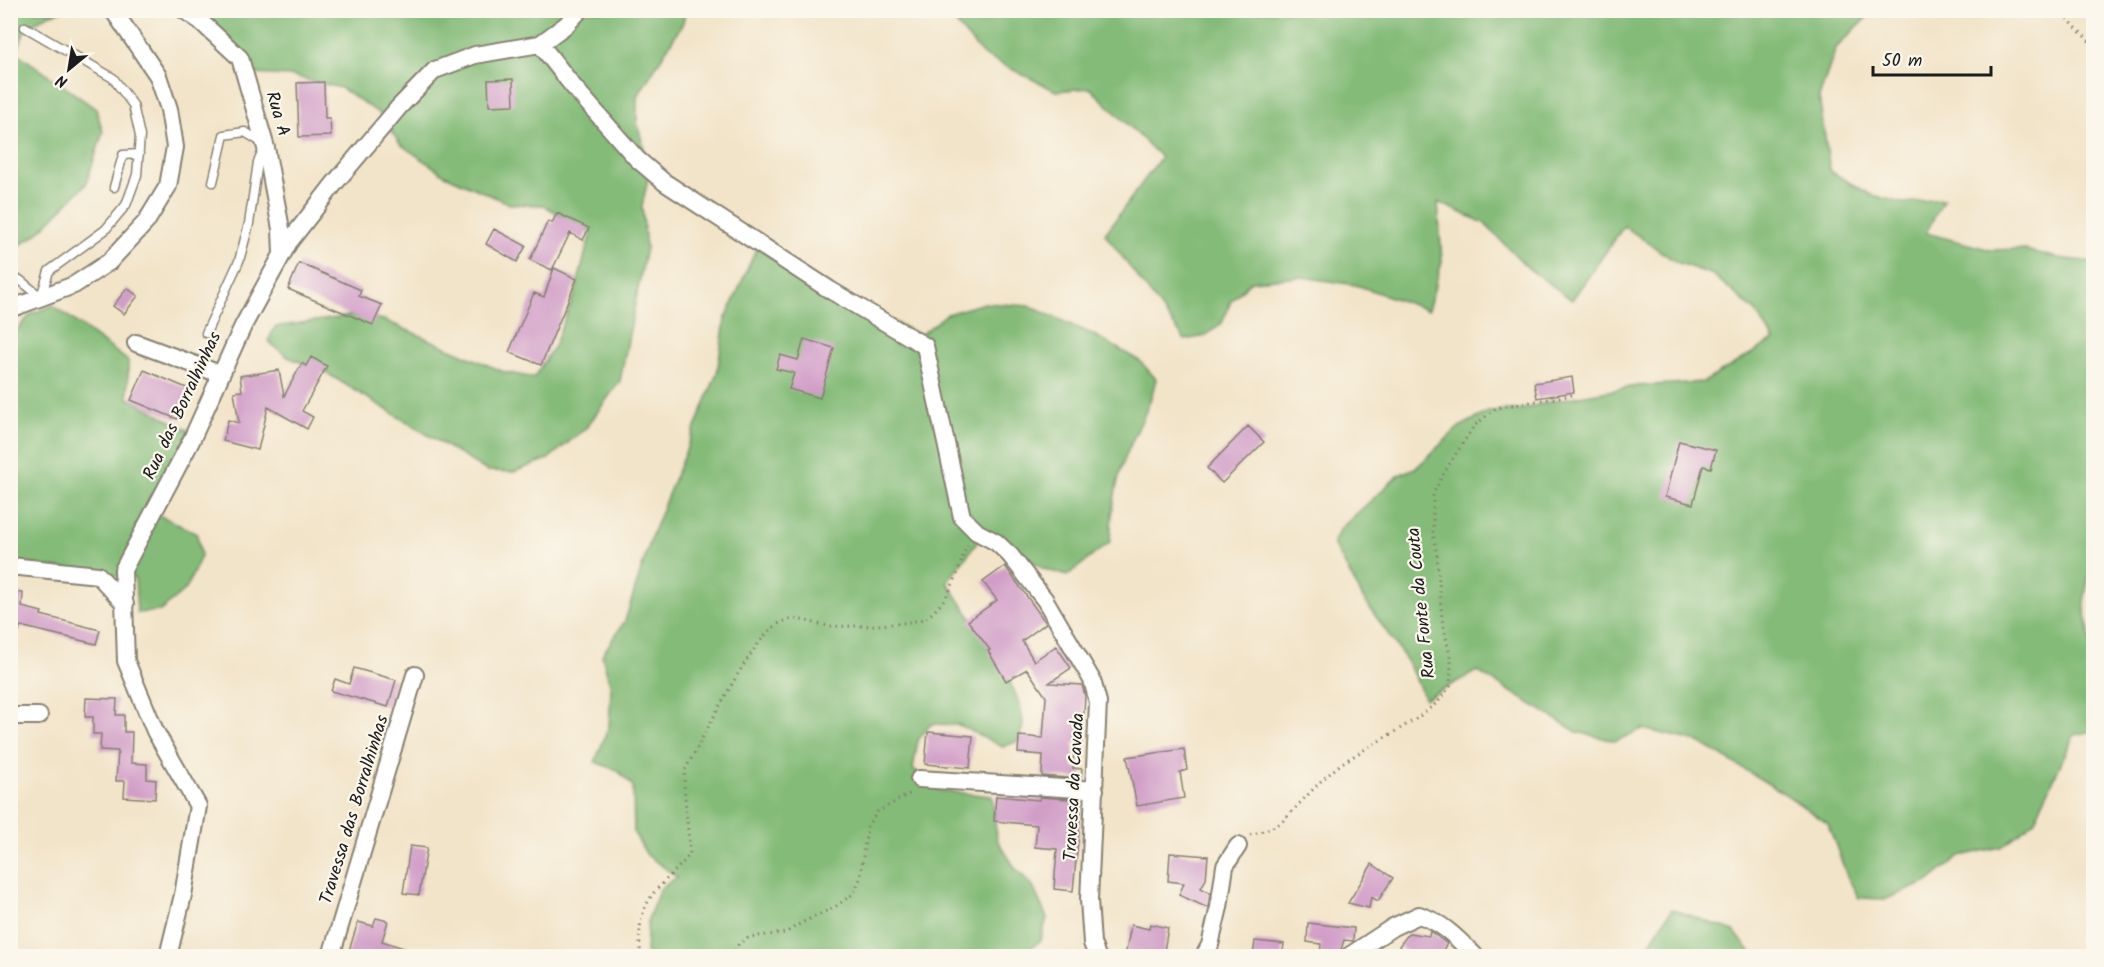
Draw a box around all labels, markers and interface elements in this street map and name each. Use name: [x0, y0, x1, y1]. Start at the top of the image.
north arrow: [39, 39, 99, 99]
scale bar: [1873, 39, 1992, 77]
text: 50 m: [1882, 47, 1922, 76]
text: N: [52, 67, 73, 94]
street label: Rua A: [257, 88, 297, 140]
street label: Rua das Borralhinhas: [136, 327, 230, 485]
street label: Rua Fonte da Couta: [1400, 526, 1444, 680]
street label: Travessa das Borralhinhas: [312, 711, 398, 908]
street label: Travessa da Cavada: [1057, 712, 1093, 862]

